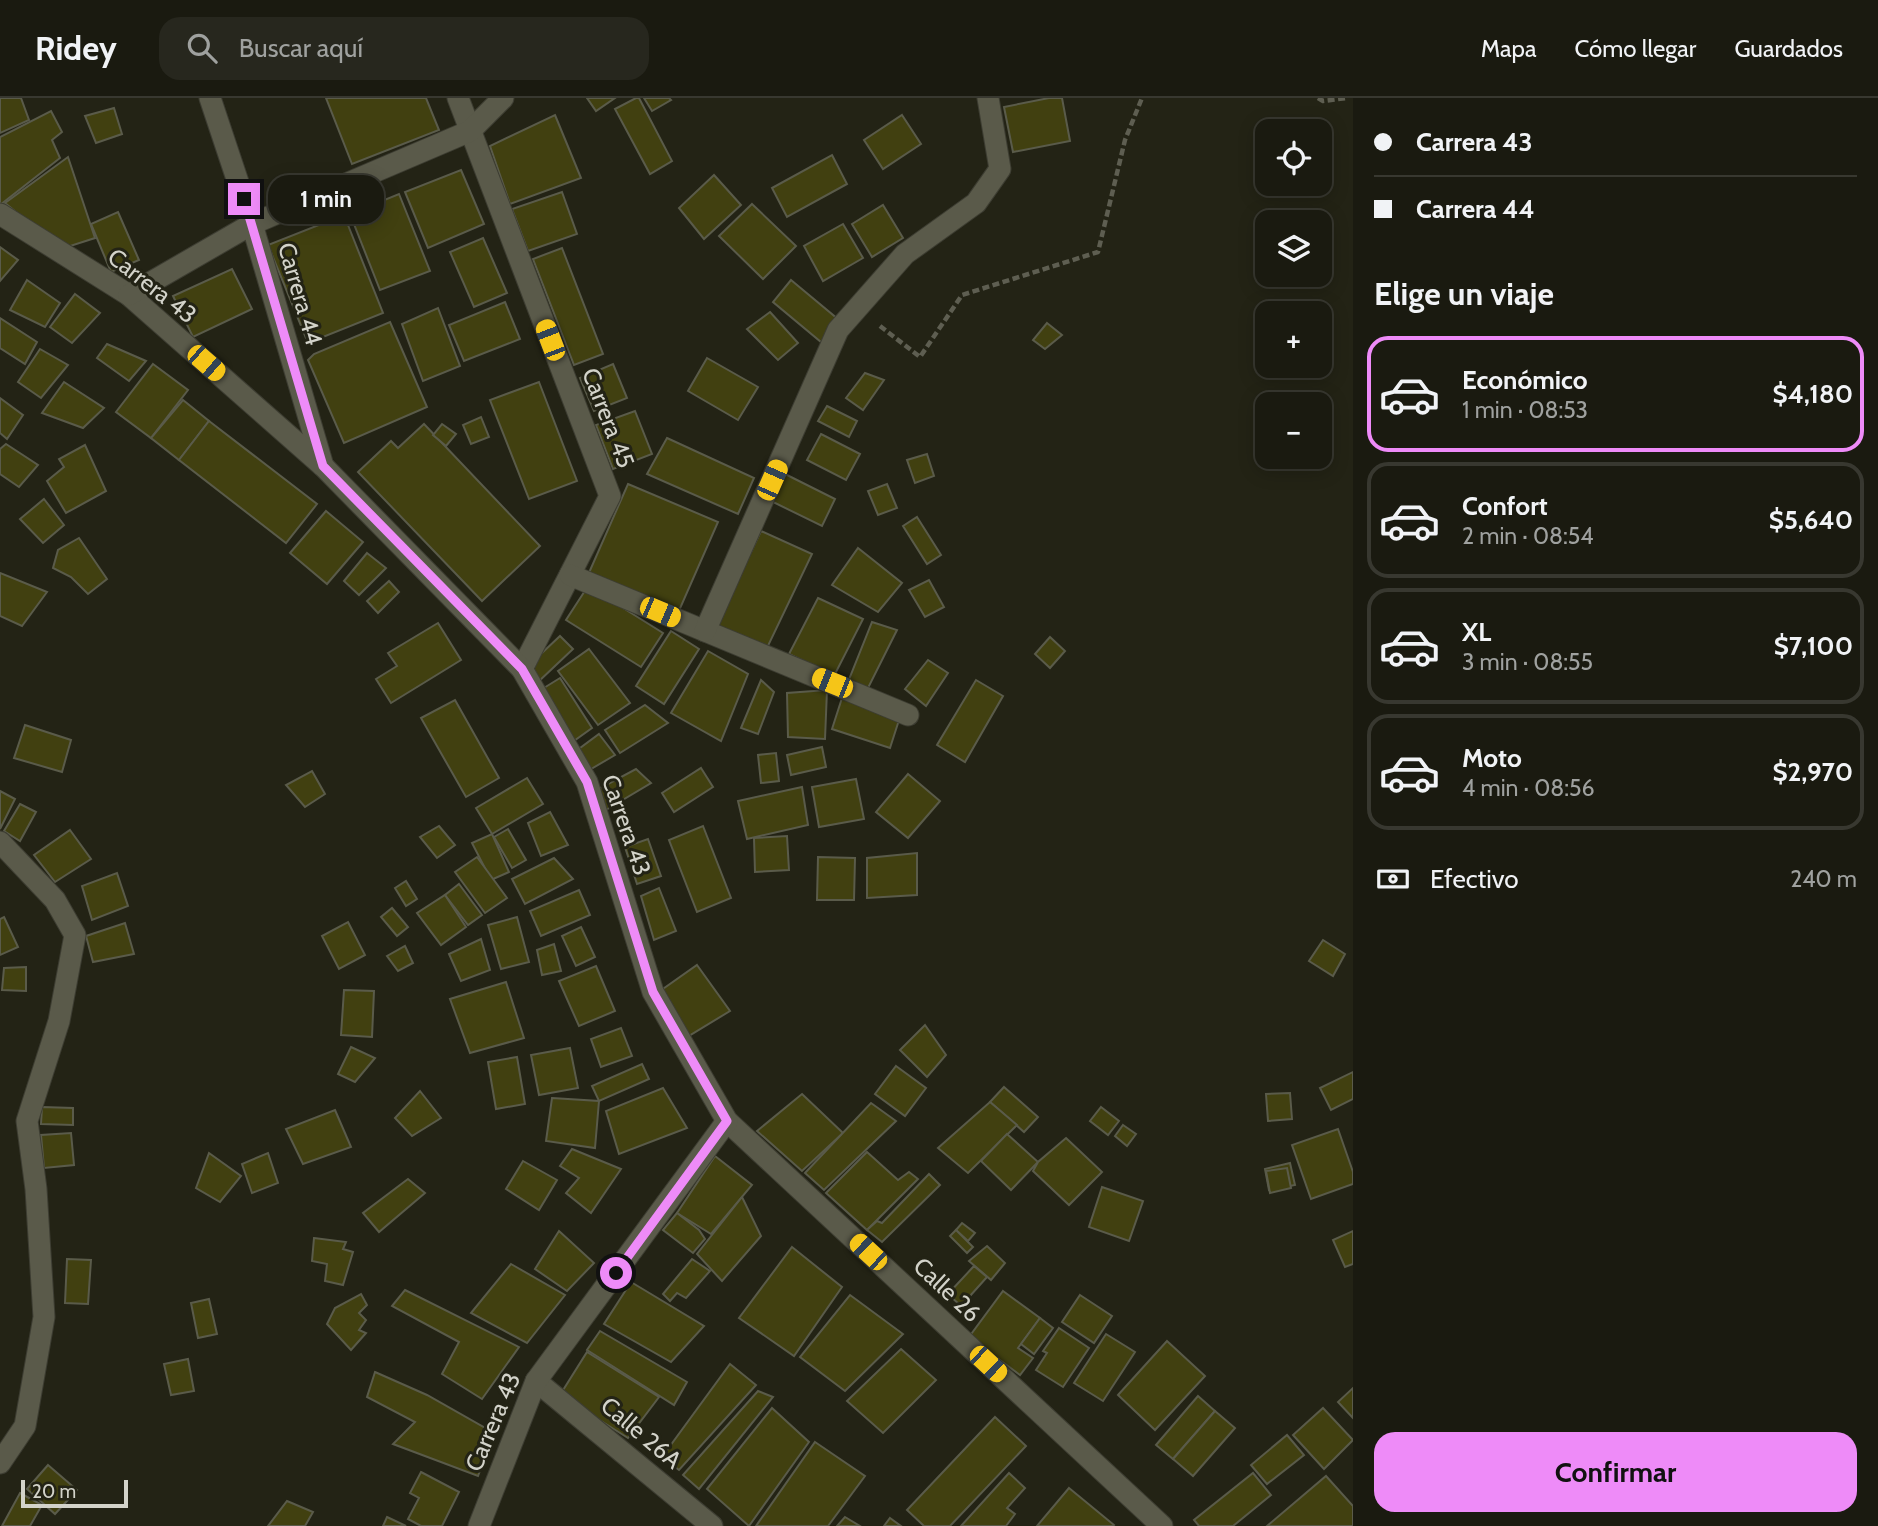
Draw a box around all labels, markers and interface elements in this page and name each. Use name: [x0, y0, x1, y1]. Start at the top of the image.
search box: [159, 17, 649, 80]
text: Ridey: [35, 28, 117, 68]
icon: search: [183, 29, 221, 67]
text: Buscar aquí: [239, 32, 363, 64]
text: Mapa: [1481, 34, 1537, 63]
text: Cómo llegar: [1575, 34, 1696, 63]
text: Guardados: [1734, 34, 1843, 63]
map controls: [1255, 119, 1332, 469]
button: locate: [1255, 119, 1332, 196]
text: Carrera 43: [1416, 126, 1532, 158]
callout: 1 min: [268, 174, 384, 224]
route end: [228, 183, 260, 215]
text: 1 min: [300, 185, 352, 213]
text: Carrera 44: [1416, 193, 1535, 225]
button: layers: [1255, 210, 1332, 287]
street label: Carrera 44: [272, 239, 329, 349]
street label: Carrera 43: [102, 242, 202, 329]
text: Elige un viaje: [1374, 274, 1554, 313]
button: +: [1255, 301, 1332, 378]
car: [533, 317, 568, 363]
car: [184, 341, 229, 385]
icon: car: [1378, 363, 1441, 426]
street label: Carrera 45: [576, 364, 641, 472]
text: Económico: [1462, 364, 1588, 396]
text: $4,180: [1773, 378, 1853, 410]
button: −: [1255, 392, 1332, 469]
text: 1 min · 08:53: [1462, 396, 1588, 424]
car: [754, 457, 791, 503]
icon: car: [1378, 489, 1441, 552]
text: Confort: [1462, 490, 1548, 522]
text: $5,640: [1769, 504, 1853, 536]
text: 2 min · 08:54: [1462, 522, 1593, 550]
car: [637, 594, 684, 630]
icon: car: [1378, 615, 1441, 678]
text: XL: [1462, 616, 1491, 648]
text: $7,100: [1774, 630, 1853, 662]
text: 3 min · 08:55: [1462, 648, 1593, 676]
car: [809, 665, 856, 701]
icon: car: [1378, 741, 1441, 804]
text: Moto: [1462, 742, 1522, 774]
text: $2,970: [1773, 756, 1853, 788]
street label: Carrera 43: [596, 771, 657, 879]
text: 4 min · 08:56: [1462, 774, 1594, 802]
icon: cash: [1374, 860, 1412, 898]
text: Efectivo: [1430, 863, 1519, 895]
text: 240 m: [1790, 865, 1857, 893]
car: [846, 1230, 891, 1274]
street label: Calle 26: [908, 1251, 987, 1328]
route start: [600, 1257, 632, 1289]
car: [966, 1342, 1011, 1386]
street label: Carrera 43: [459, 1368, 526, 1476]
street label: Calle 26A: [595, 1391, 688, 1475]
button: Confirmar: [1374, 1432, 1857, 1512]
scale bar: [21, 1477, 128, 1509]
text: 20 m: [32, 1480, 76, 1503]

